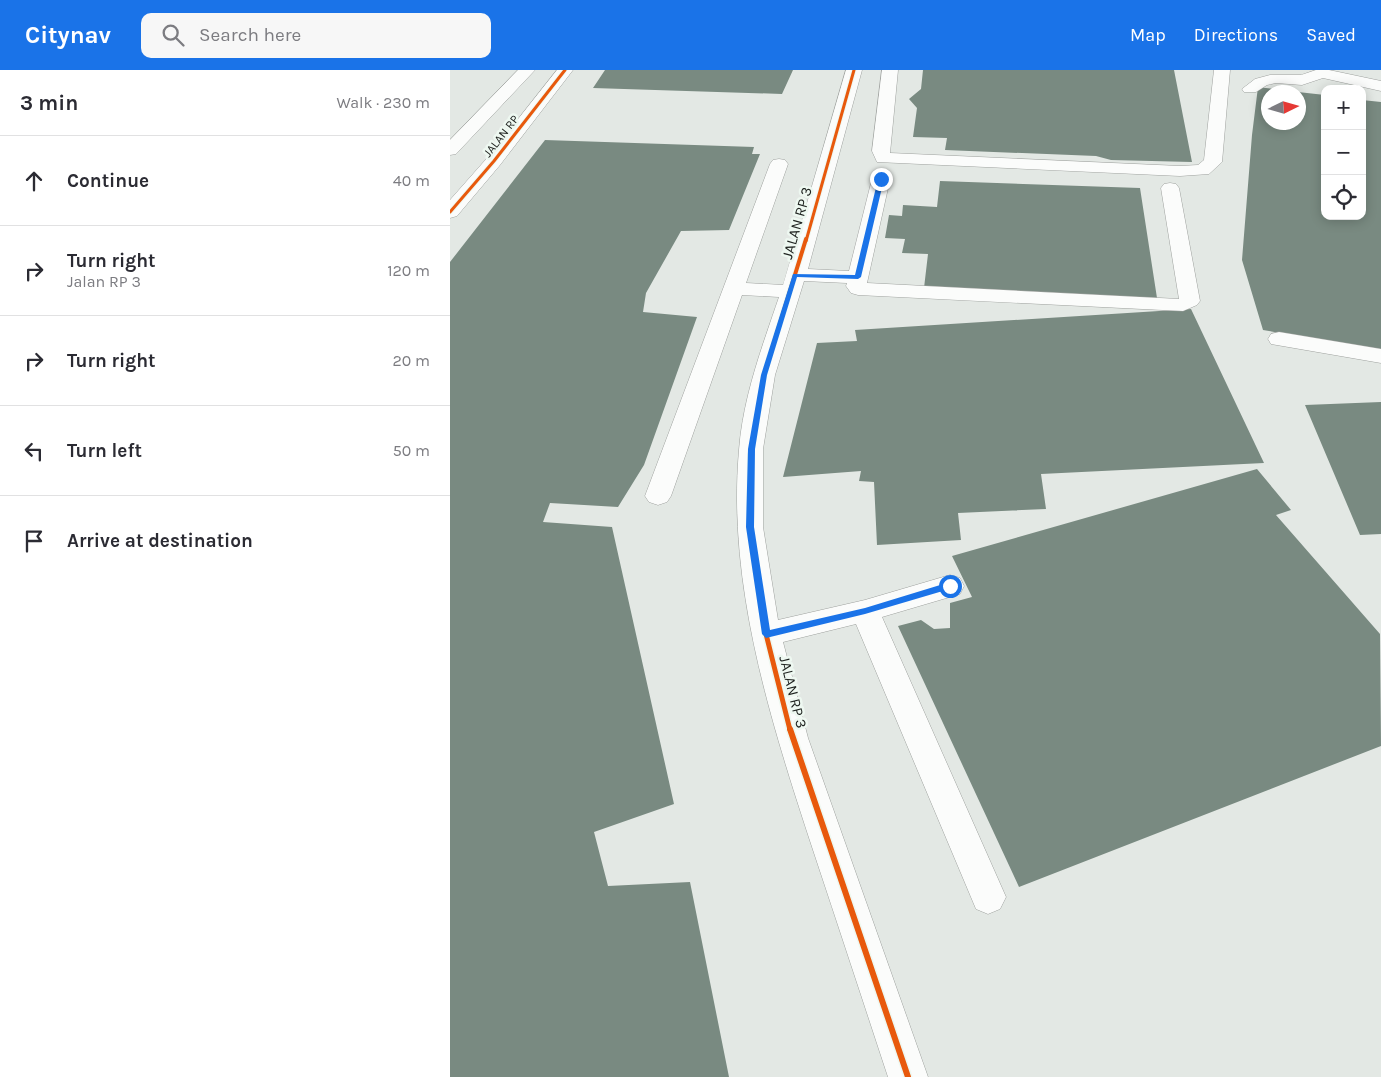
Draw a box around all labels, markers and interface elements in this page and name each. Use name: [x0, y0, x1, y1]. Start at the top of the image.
search box: [141, 13, 491, 58]
text: Citynav: [25, 21, 111, 49]
icon: search: [159, 21, 187, 49]
text: Search here: [199, 24, 301, 46]
text: Map: [1130, 24, 1166, 46]
text: Directions: [1194, 24, 1278, 46]
text: Saved: [1306, 24, 1356, 46]
north arrow: [1261, 85, 1306, 130]
map controls: [1321, 85, 1366, 220]
button: +: [1321, 85, 1366, 130]
text: 3 min: [20, 91, 78, 115]
text: Walk · 230 m: [336, 93, 430, 112]
street label: JALAN RP: [480, 112, 522, 160]
button: −: [1321, 130, 1366, 175]
icon: ahead: [20, 167, 48, 195]
route end: [870, 168, 893, 191]
text: Continue: [67, 170, 149, 192]
text: 40 m: [393, 171, 430, 190]
button: locate: [1321, 175, 1366, 220]
street label: JALAN RP 3: [778, 185, 816, 261]
text: Turn right: [67, 250, 156, 272]
icon: right: [20, 257, 48, 285]
text: 120 m: [387, 261, 430, 280]
text: Jalan RP 3: [67, 272, 141, 291]
icon: right: [20, 347, 48, 375]
text: Turn right: [67, 350, 156, 372]
text: 20 m: [392, 351, 430, 370]
icon: left: [20, 437, 48, 465]
text: Turn left: [67, 440, 142, 462]
text: 50 m: [393, 441, 430, 460]
icon: arrive: [20, 527, 48, 555]
text: Arrive at destination: [67, 530, 253, 552]
route start: [939, 575, 962, 598]
street label: JALAN RP 3: [775, 654, 811, 730]

